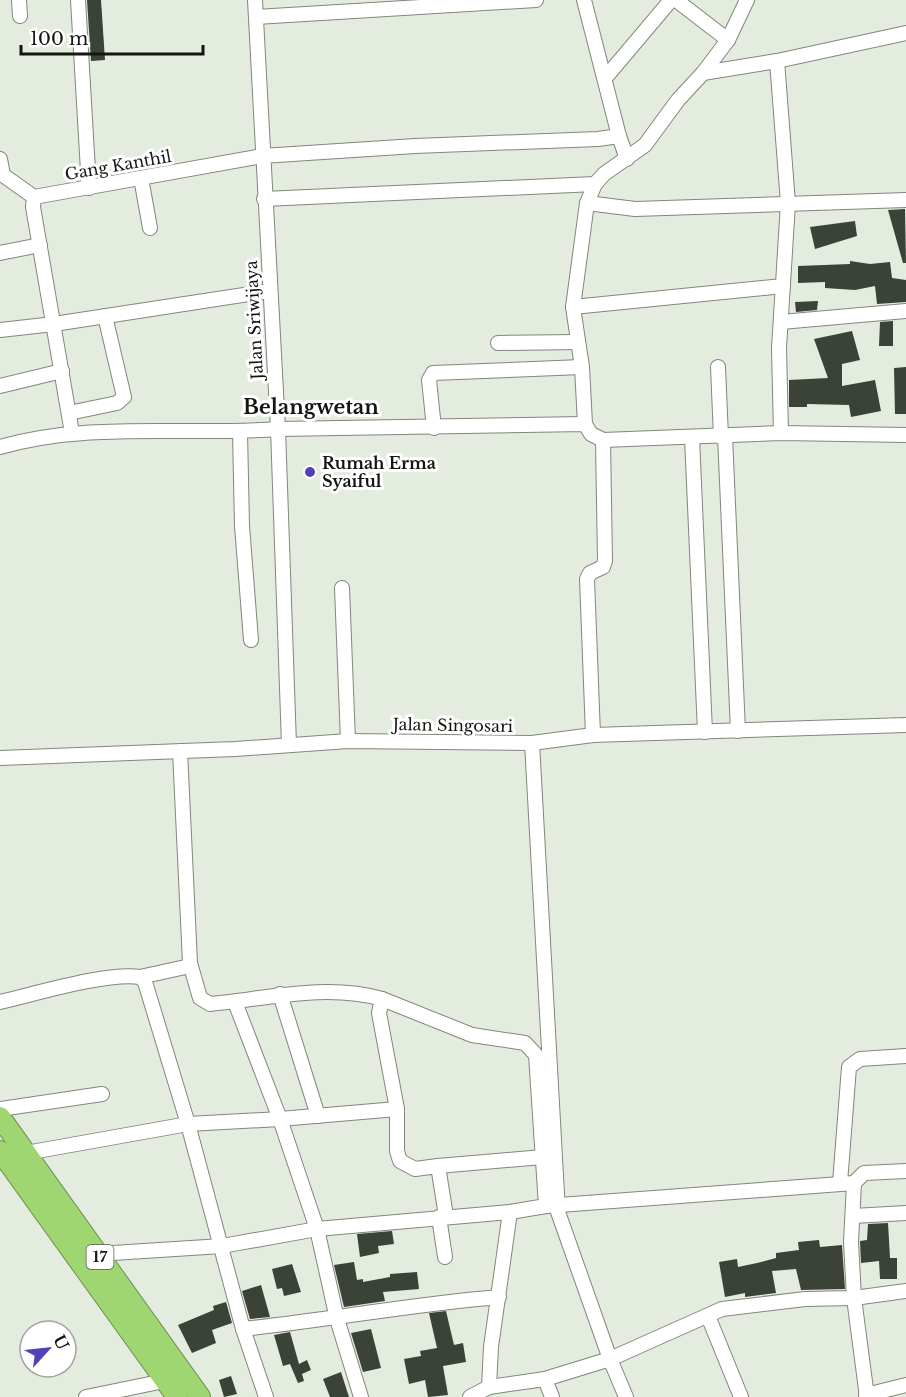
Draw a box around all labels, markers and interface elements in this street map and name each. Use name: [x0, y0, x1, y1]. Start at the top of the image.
scale bar: [21, 18, 202, 56]
text: 100 m: [30, 28, 88, 50]
street label: Gang Kanthil: [63, 146, 173, 184]
street label: Jalan Sriwijaya: [241, 260, 267, 382]
district label: Belangwetan: [243, 395, 379, 419]
place label: Rumah Erma Syaiful: [322, 453, 436, 491]
marker: Rumah Erma Syaiful: [303, 465, 317, 479]
street label: Jalan Singosari: [391, 714, 514, 736]
road number: 17: [86, 1245, 114, 1269]
north arrow: [18, 1319, 78, 1379]
text: U: [49, 1331, 73, 1353]

